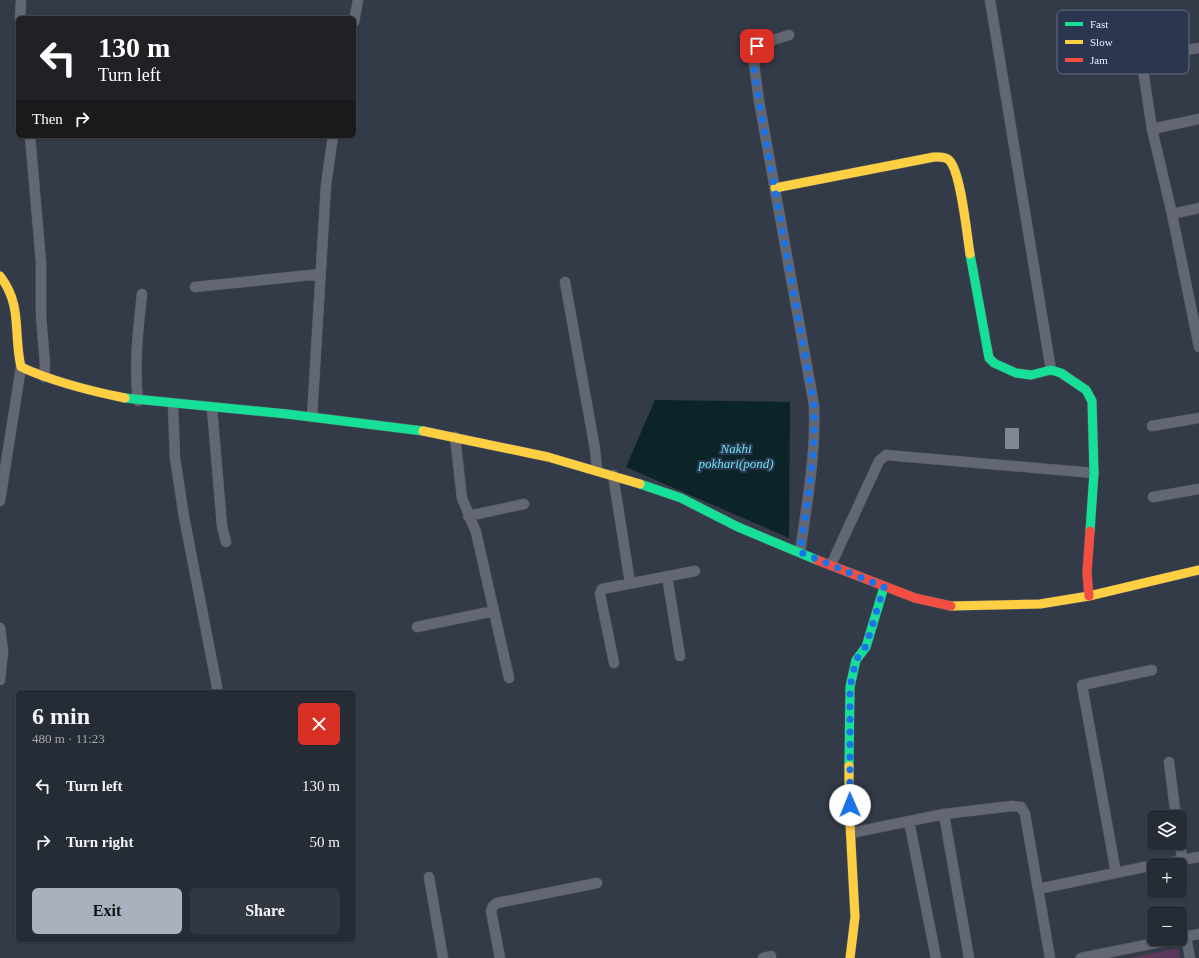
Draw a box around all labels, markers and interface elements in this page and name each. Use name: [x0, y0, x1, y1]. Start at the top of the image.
legend: [1057, 10, 1189, 74]
text: Fast: [1090, 18, 1108, 30]
pin: [740, 29, 774, 63]
icon: left: [32, 32, 84, 84]
text: 130 m: [98, 32, 170, 63]
icon: arrive: [746, 35, 768, 57]
text: Slow: [1090, 36, 1113, 48]
text: Jam: [1090, 54, 1108, 66]
text: Turn left: [98, 65, 161, 85]
icon: right: [71, 108, 93, 130]
text: Then: [32, 111, 63, 127]
water label: Nakhi pokhari(pond): [697, 441, 774, 471]
text: 6 min: [32, 703, 90, 729]
button: close: [298, 703, 340, 745]
text: 480 m · 11:23: [32, 731, 105, 746]
icon: left: [32, 775, 54, 797]
text: Turn left: [66, 778, 123, 794]
text: 130 m: [302, 778, 340, 794]
position arrow: [829, 784, 871, 826]
map controls: [1147, 810, 1187, 946]
button: layers: [1147, 810, 1187, 850]
icon: right: [32, 831, 54, 853]
text: Turn right: [66, 834, 133, 850]
text: 50 m: [310, 834, 340, 850]
button: +: [1147, 858, 1187, 898]
button: Exit: [32, 888, 182, 934]
button: Share: [190, 888, 340, 934]
button: −: [1147, 906, 1187, 946]

